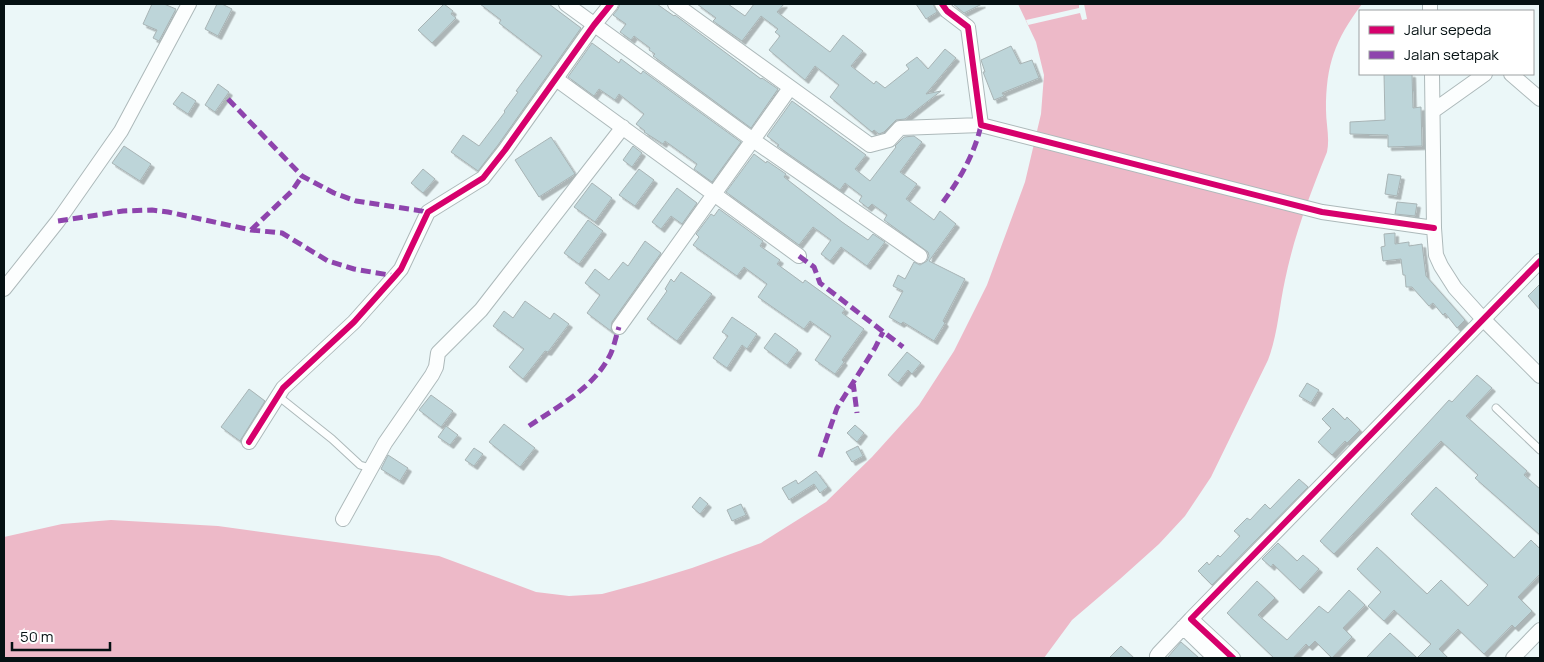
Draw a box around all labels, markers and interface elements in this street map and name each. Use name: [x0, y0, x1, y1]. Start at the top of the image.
legend: [1359, 10, 1534, 75]
text: Jalur sepeda: [1404, 19, 1491, 40]
text: Jalan setapak: [1404, 44, 1499, 65]
scale bar: [12, 620, 110, 652]
text: 50 m: [20, 626, 54, 647]

